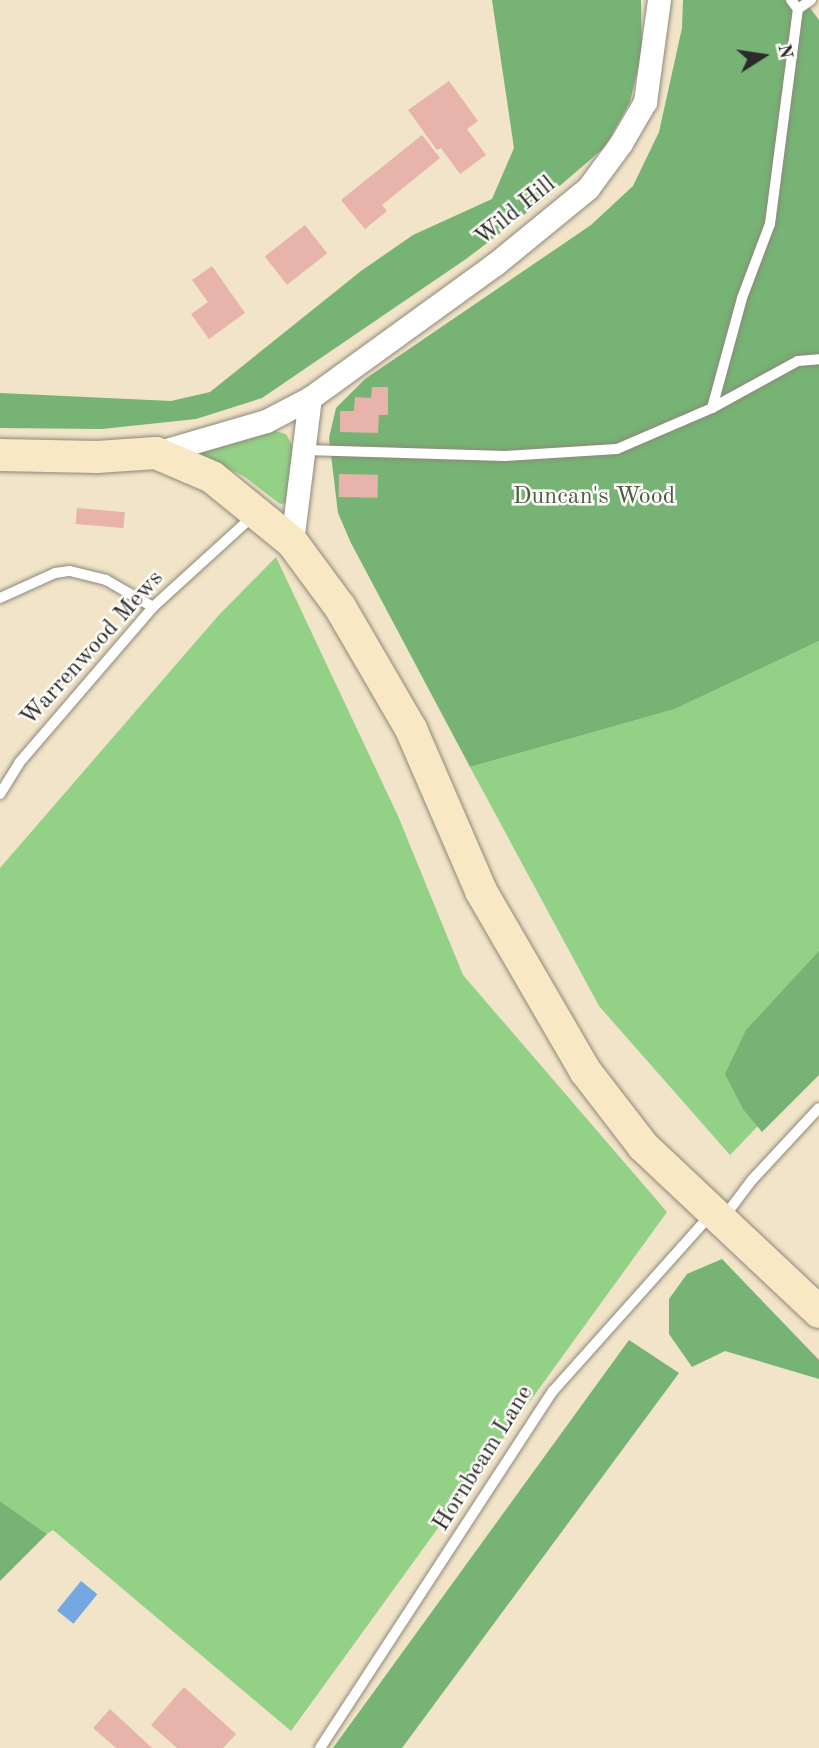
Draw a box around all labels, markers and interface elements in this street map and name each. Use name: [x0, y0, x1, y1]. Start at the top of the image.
north arrow: [728, 21, 798, 91]
text: N: [773, 42, 795, 61]
street label: Wild Hill: [470, 171, 562, 253]
park label: Duncan's Wood: [513, 484, 675, 512]
street label: Warrenwood Mews: [15, 565, 171, 733]
street label: Hornbeam Lane: [428, 1381, 540, 1537]

